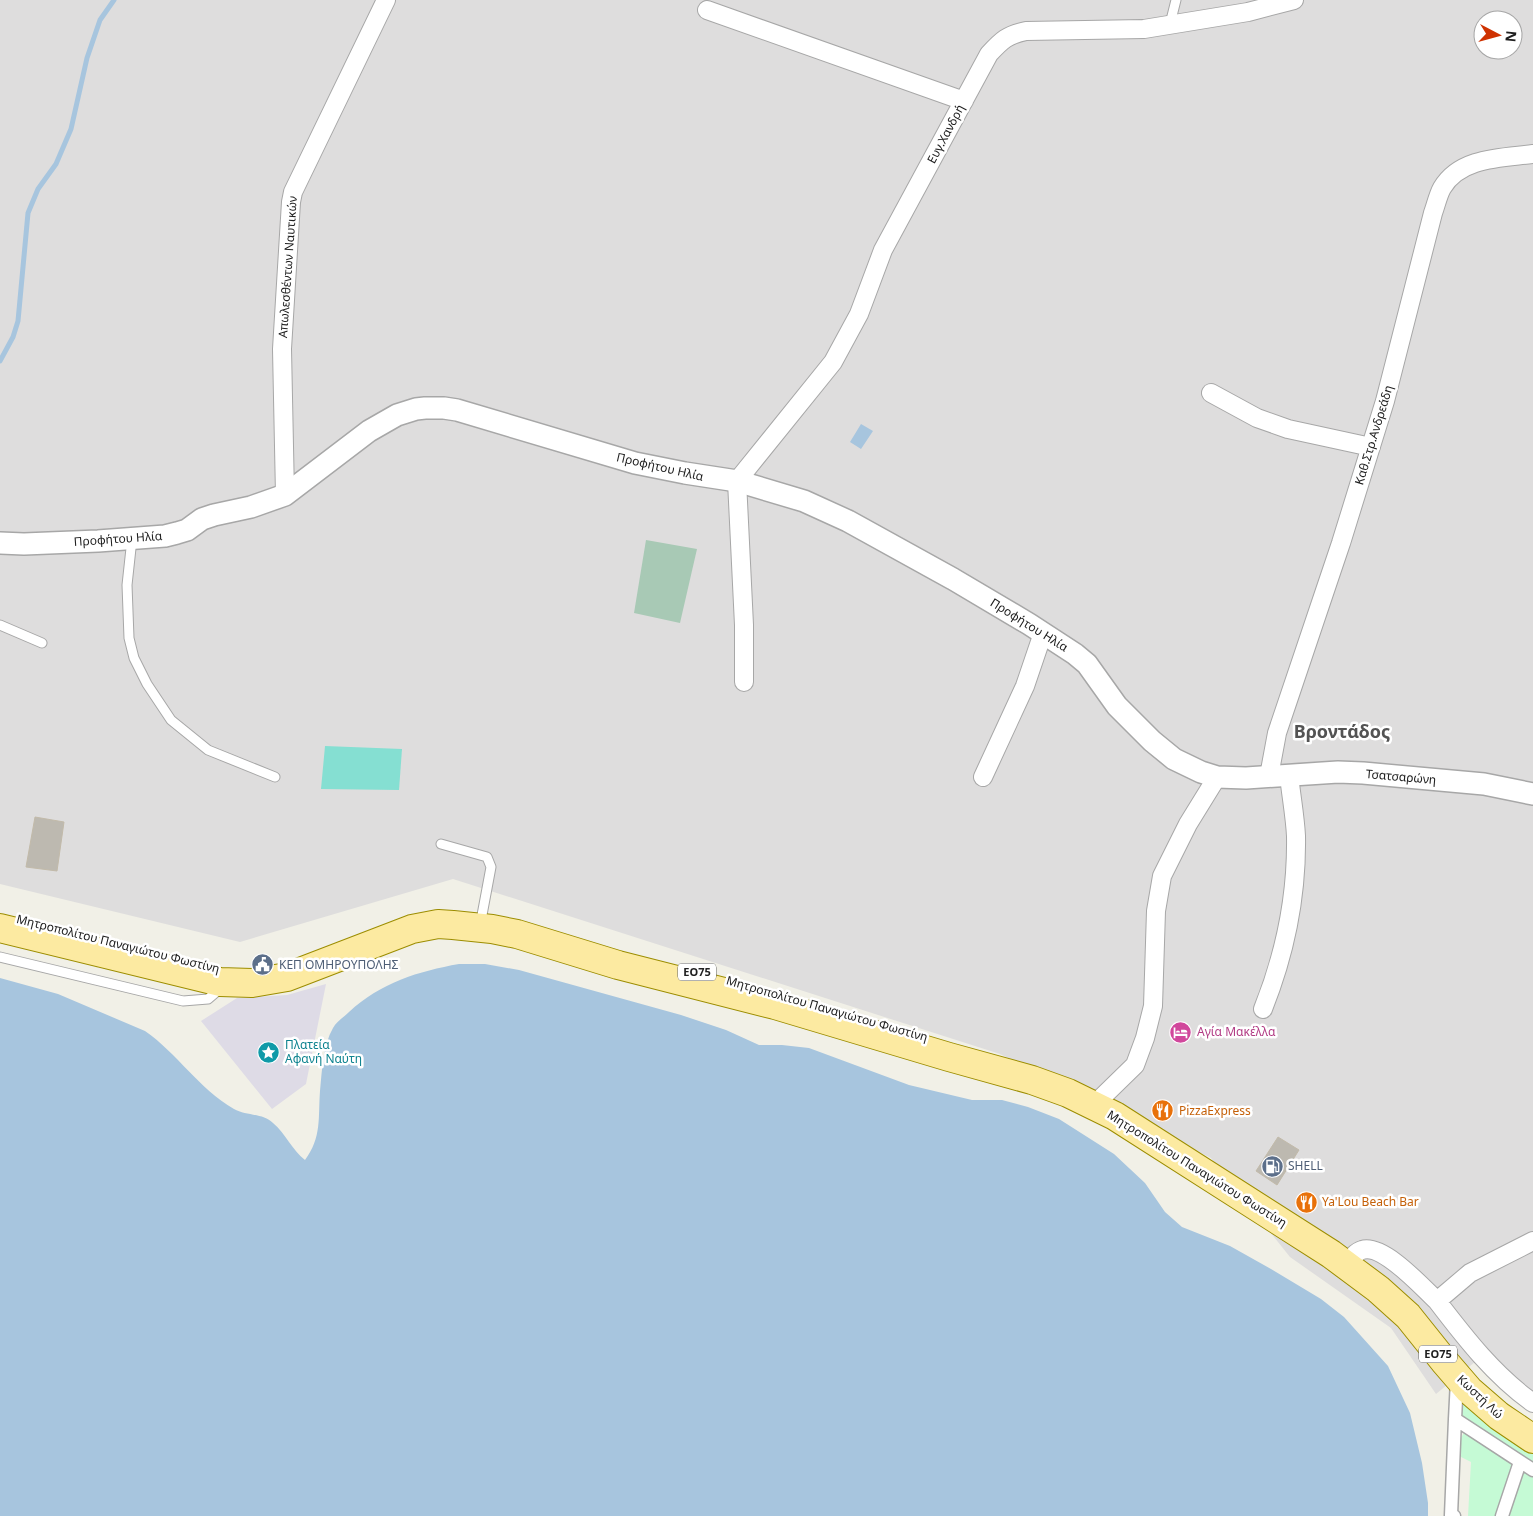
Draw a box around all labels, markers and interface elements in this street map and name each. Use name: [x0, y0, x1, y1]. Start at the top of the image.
north arrow: [1473, 10, 1523, 60]
text: N: [1501, 30, 1521, 43]
street label: Ευγ.Χανδρή: [923, 101, 968, 166]
street label: Απωλεσθέντων Ναυτικών: [274, 195, 301, 339]
street label: Καθ.Στρ.Ανδρεάδη: [1350, 383, 1397, 487]
street label: Προφήτου Ηλία: [615, 448, 706, 485]
street label: Προφήτου Ηλία: [73, 527, 163, 550]
street label: Προφήτου Ηλία: [987, 594, 1072, 656]
district label: Βροντάδος: [1294, 719, 1390, 743]
street label: Τσατσαρώνη: [1365, 765, 1437, 788]
street label: Μητροπολίτου Παναγιώτου Φωστίνη: [15, 910, 221, 977]
public building icon: ΚΕΠ ΟΜΗΡΟΥΠΟΛΗΣ: [251, 953, 275, 977]
place label: ΚΕΠ ΟΜΗΡΟΥΠΟΛΗΣ: [279, 956, 399, 973]
road number: ΕΟ75: [678, 964, 716, 980]
street label: Μητροπολίτου Παναγιώτου Φωστίνη: [724, 972, 930, 1045]
hotel icon: Αγία Μακέλλα: [1169, 1020, 1193, 1044]
place label: Αγία Μακέλλα: [1197, 1023, 1276, 1040]
place label: Πλατεία Αφανή Ναύτη: [285, 1036, 362, 1067]
place icon: Πλατεία Αφανή Ναύτη: [257, 1040, 281, 1064]
restaurant icon: PizzaExpress: [1151, 1099, 1175, 1123]
place label: PizzaExpress: [1179, 1102, 1251, 1119]
street label: Μητροπολίτου Παναγιώτου Φωστίνη: [1104, 1106, 1290, 1231]
fuel station icon: SHELL: [1260, 1154, 1284, 1178]
place label: SHELL: [1288, 1157, 1323, 1174]
restaurant icon: Ya'Lou Beach Bar: [1294, 1190, 1318, 1214]
place label: Ya'Lou Beach Bar: [1322, 1193, 1419, 1210]
road number: ΕΟ75: [1419, 1346, 1457, 1362]
street label: Κωστή Λώ: [1453, 1371, 1507, 1422]

